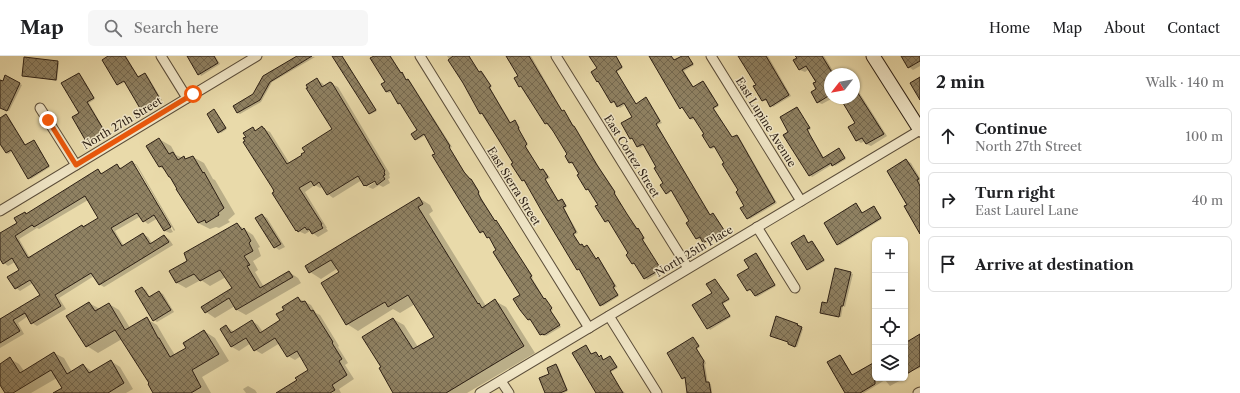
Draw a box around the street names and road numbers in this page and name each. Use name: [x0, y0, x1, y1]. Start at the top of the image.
street label: East Lupine Avenue: [733, 74, 799, 170]
street label: North 27th Street: [80, 94, 164, 152]
street label: East Cortez Street: [601, 112, 663, 200]
street label: East Sierra Street: [484, 144, 544, 228]
street label: North 25th Place: [653, 222, 735, 280]

